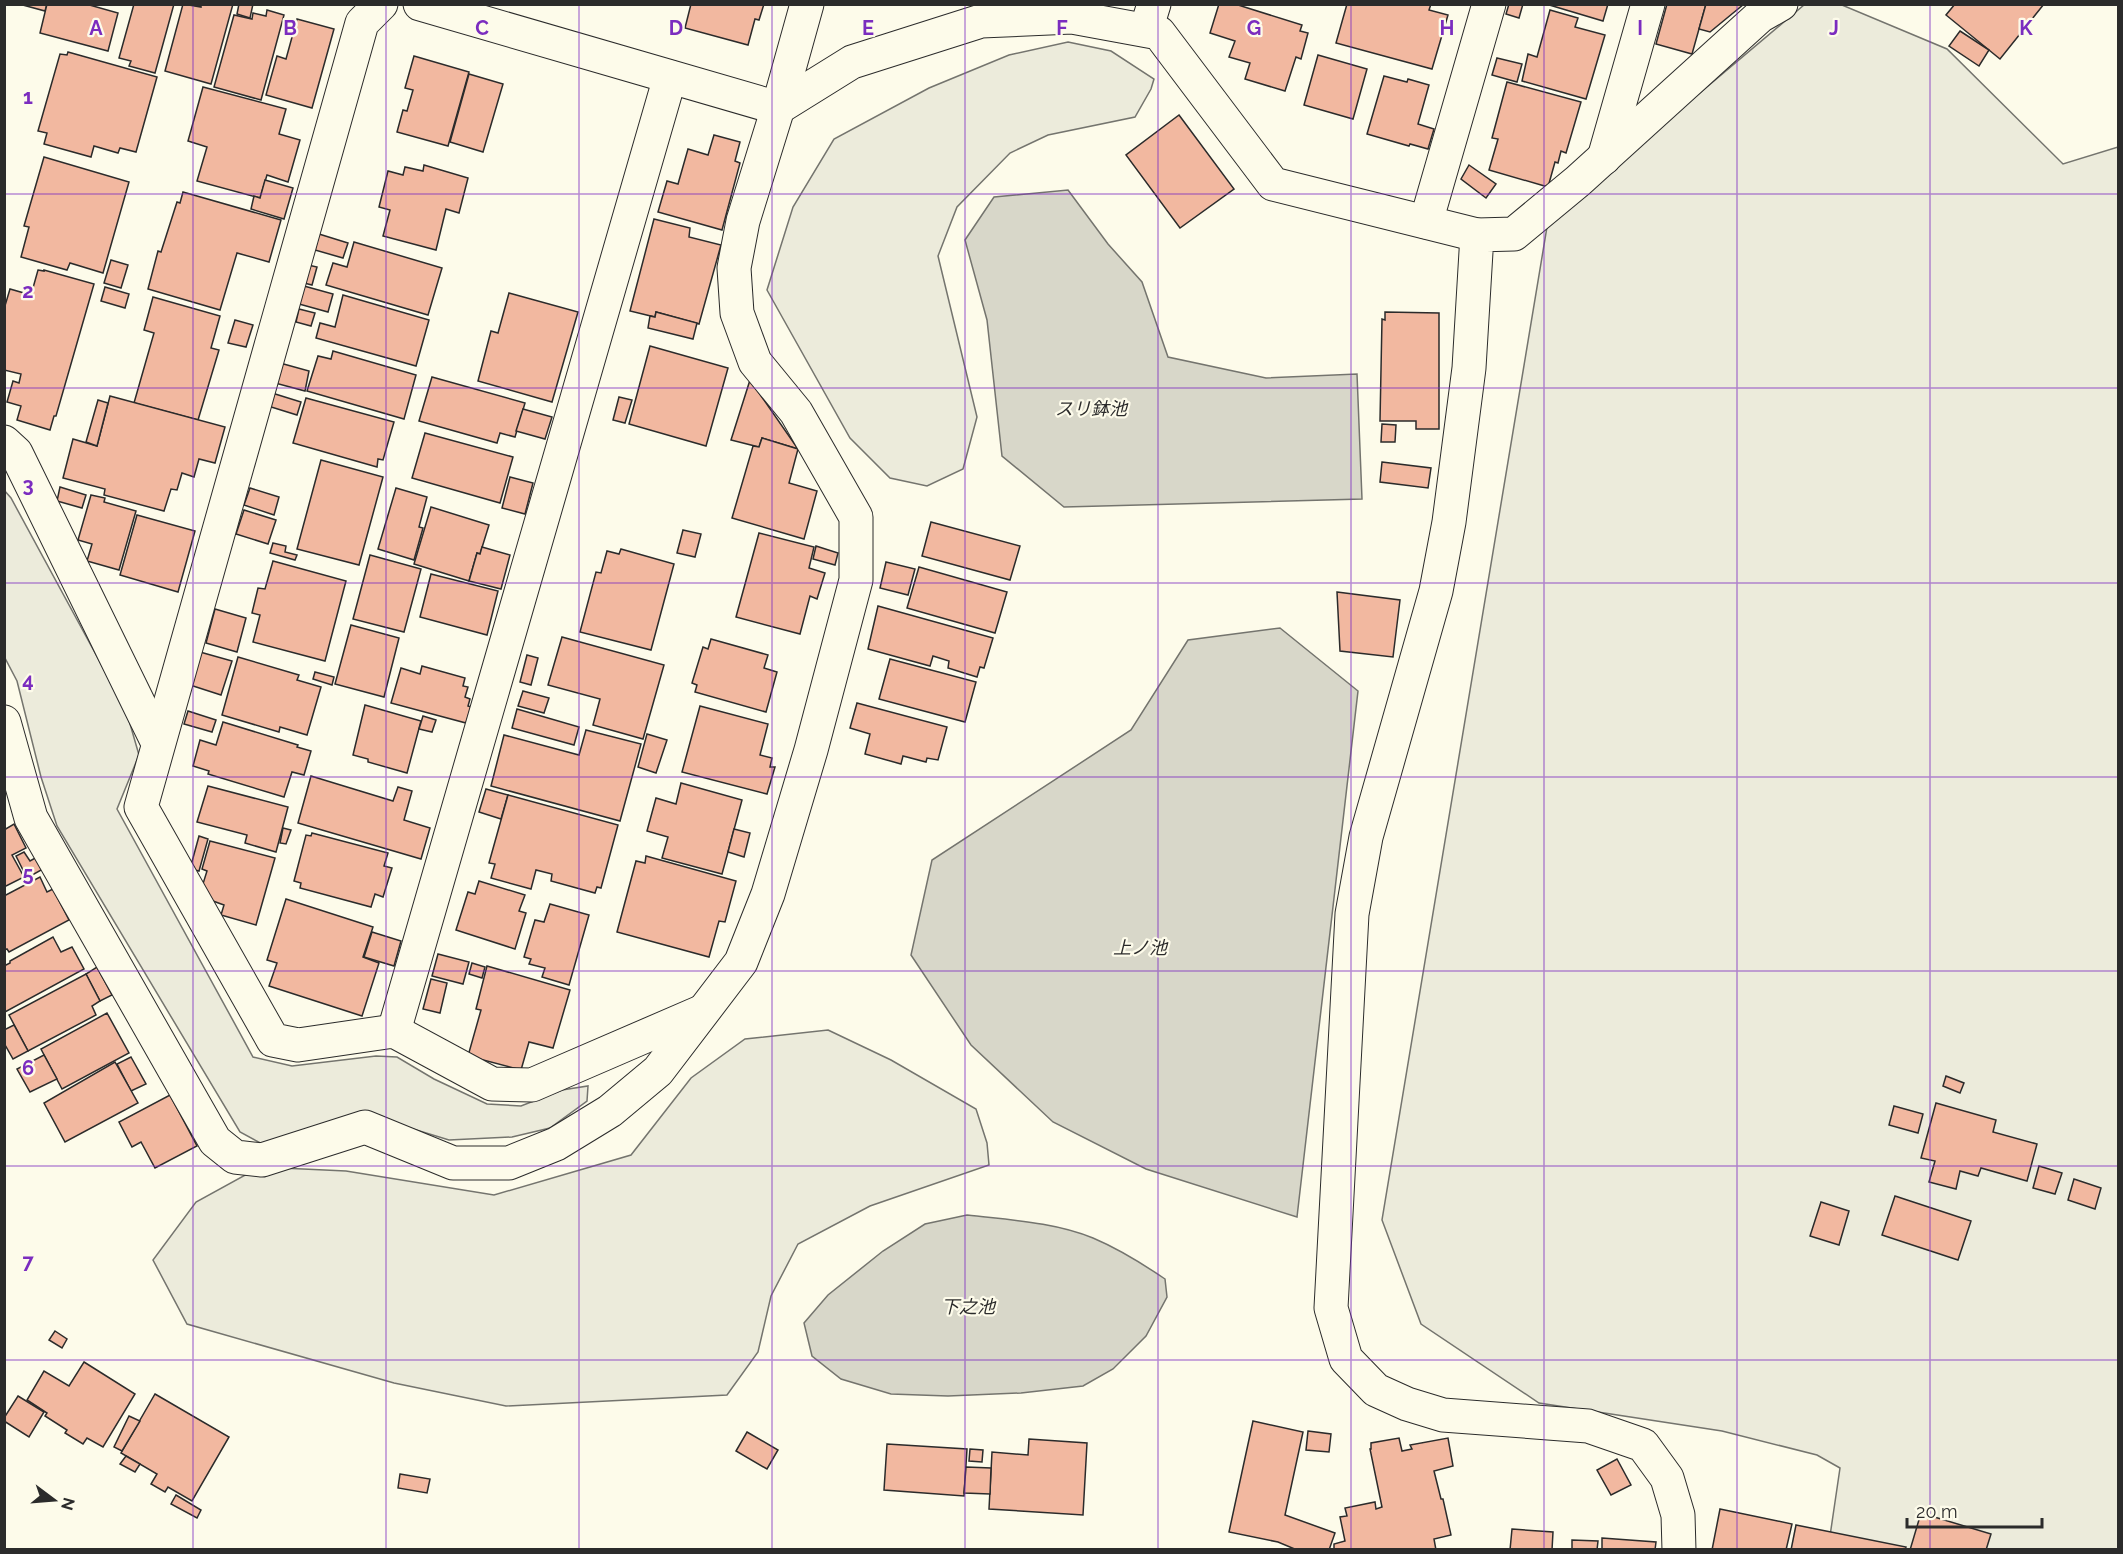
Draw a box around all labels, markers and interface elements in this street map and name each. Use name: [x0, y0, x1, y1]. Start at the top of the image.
text: A: [89, 16, 103, 40]
text: B: [283, 16, 297, 40]
text: C: [475, 16, 489, 40]
text: D: [669, 16, 683, 40]
text: E: [862, 16, 874, 40]
text: F: [1056, 16, 1068, 40]
text: G: [1247, 16, 1261, 40]
text: H: [1440, 16, 1454, 40]
text: I: [1637, 16, 1643, 40]
text: J: [1829, 16, 1839, 40]
text: K: [2019, 16, 2033, 40]
text: 1: [23, 85, 33, 109]
text: 2: [22, 279, 34, 303]
water label: スリ鉢池: [1055, 398, 1129, 419]
text: 3: [22, 473, 34, 497]
text: 4: [22, 668, 34, 692]
text: 5: [22, 862, 34, 886]
water label: 上ノ池: [1113, 937, 1169, 958]
text: 6: [22, 1056, 34, 1080]
text: 7: [22, 1250, 34, 1274]
water label: 下之池: [941, 1296, 997, 1317]
north arrow: [24, 1470, 84, 1530]
scale bar: [1907, 1491, 2042, 1529]
text: N: [57, 1496, 79, 1512]
text: 20 m: [1916, 1501, 1958, 1522]

